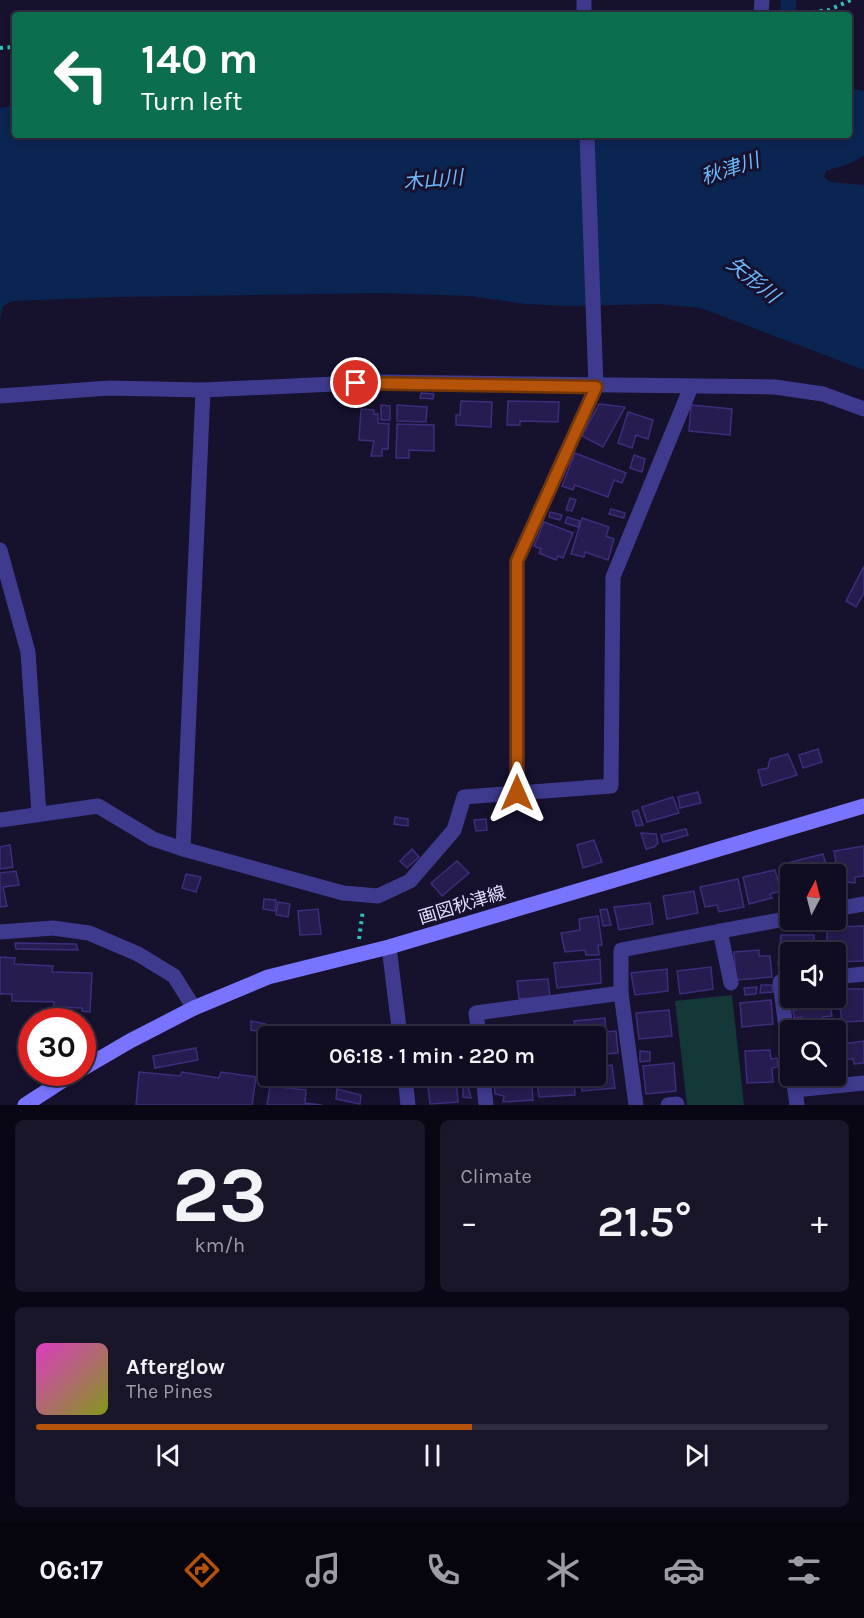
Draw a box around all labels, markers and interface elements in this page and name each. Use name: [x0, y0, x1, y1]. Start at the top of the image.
text: 140 m: [141, 34, 258, 84]
icon: left: [42, 36, 120, 114]
text: Turn left: [141, 85, 242, 117]
water label: 秋津川: [698, 148, 764, 189]
water label: 木山川: [402, 166, 466, 194]
water label: 矢形川: [722, 252, 785, 309]
pin: [330, 357, 381, 408]
icon: arrive: [339, 366, 372, 399]
position arrow: [485, 761, 549, 825]
north arrow: [780, 864, 846, 930]
map controls: [780, 864, 846, 1086]
street label: 画図秋津線: [416, 881, 508, 929]
button: sound: [780, 942, 846, 1008]
speed limit sign: 30: [18, 1008, 96, 1086]
button: search: [780, 1020, 846, 1086]
text: 06:18 · 1 min · 220 m: [329, 1043, 535, 1069]
text: 23: [172, 1149, 268, 1241]
text: Climate: [461, 1165, 532, 1188]
text: 21.5°: [597, 1195, 692, 1247]
text: −: [461, 1203, 478, 1241]
text: +: [811, 1203, 828, 1241]
text: km/h: [194, 1234, 245, 1257]
text: Afterglow: [126, 1354, 225, 1380]
text: The Pines: [126, 1380, 213, 1403]
icon: previous: [152, 1439, 185, 1472]
icon: pause: [416, 1439, 449, 1472]
icon: next: [680, 1439, 713, 1472]
icon: directions: [181, 1549, 223, 1591]
icon: music: [302, 1549, 344, 1591]
icon: phone: [422, 1549, 464, 1591]
icon: climate: [542, 1549, 584, 1591]
icon: car: [663, 1549, 705, 1591]
icon: filters: [783, 1549, 825, 1591]
text: 06:17: [39, 1554, 103, 1586]

